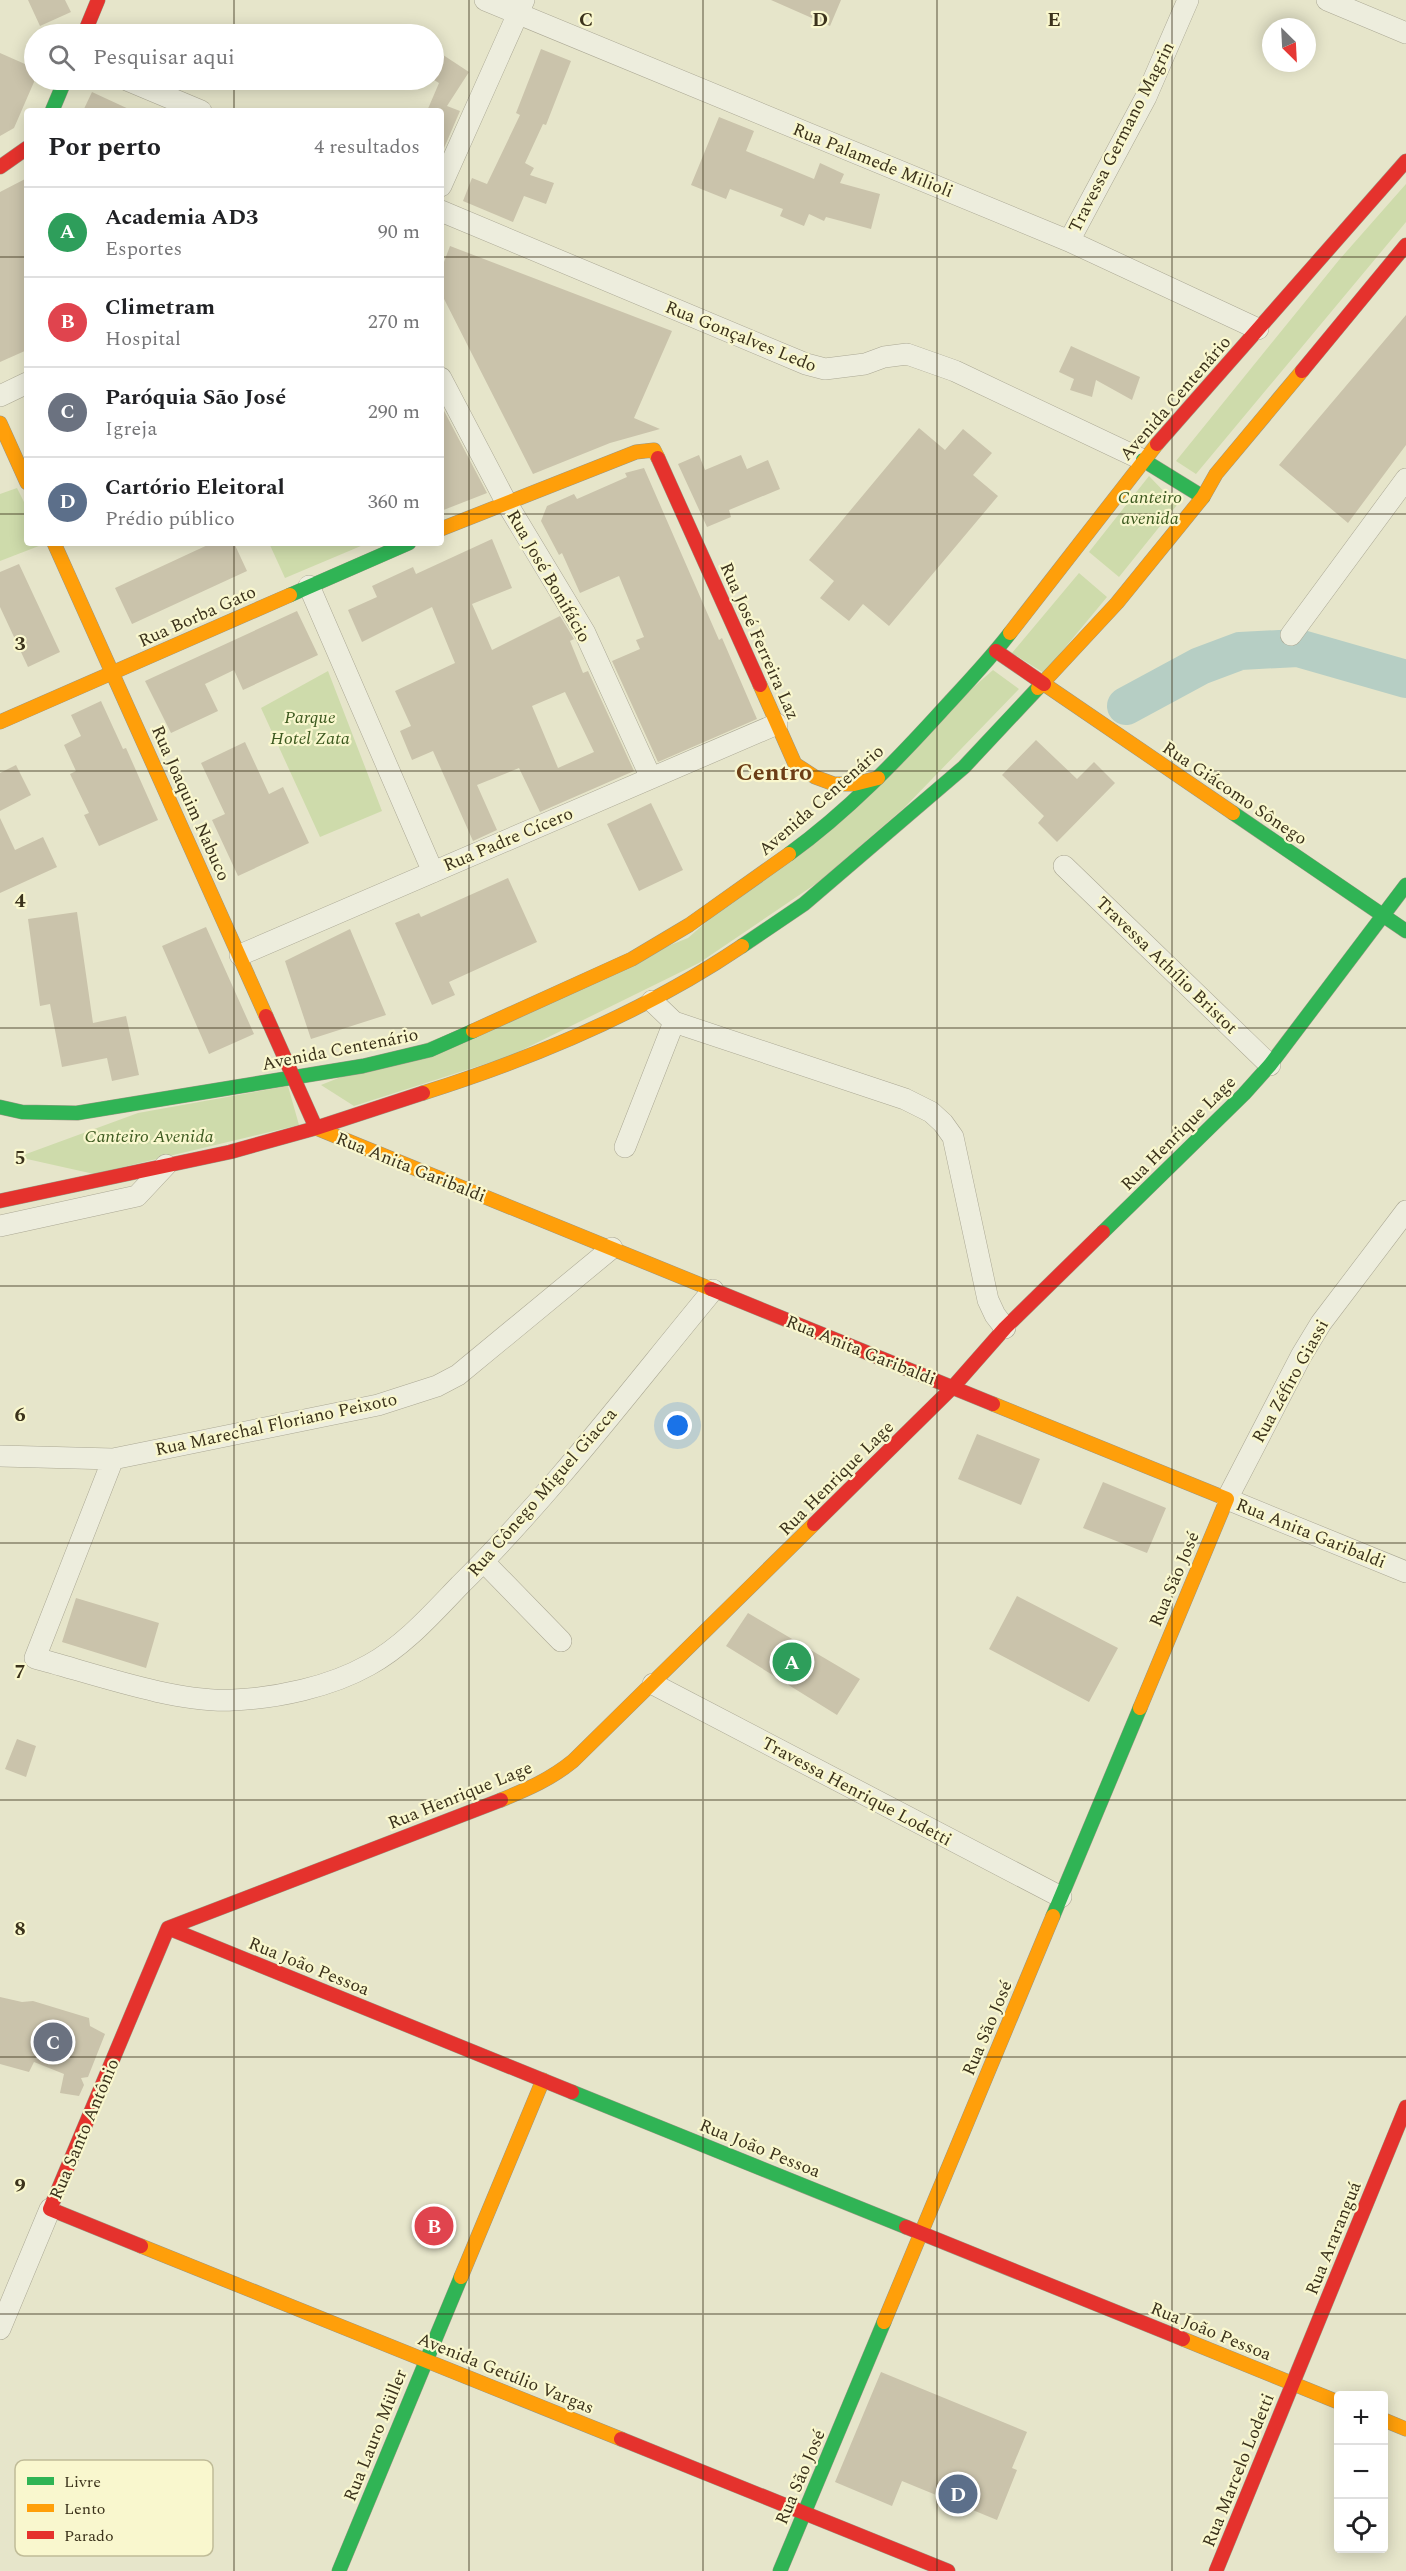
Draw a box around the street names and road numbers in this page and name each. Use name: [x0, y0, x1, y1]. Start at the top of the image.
street label: Travessa Germano Magrin: [1061, 37, 1181, 237]
street label: Rua Palamede Milioli: [788, 116, 957, 205]
street label: Rua Gonçalves Ledo: [661, 294, 821, 379]
street label: Avenida Centenário: [1113, 330, 1238, 467]
street label: Rua José Bonifácio: [500, 505, 598, 648]
street label: Rua José Ferreira Laz: [713, 558, 806, 724]
street label: Rua Borba Gato: [134, 578, 260, 654]
street label: Rua Joaquim Nabuco: [144, 721, 237, 885]
street label: Rua Giácomo Sônego: [1157, 735, 1313, 852]
street label: Avenida Centenário: [753, 738, 890, 863]
street label: Rua Padre Cícero: [439, 800, 577, 879]
street label: Travessa Athílio Bristot: [1089, 890, 1244, 1041]
street label: Avenida Centenário: [260, 1021, 420, 1078]
street label: Rua Henrique Lage: [1114, 1069, 1242, 1197]
street label: Rua Anita Garibaldi: [332, 1125, 490, 1210]
street label: Rua Anita Garibaldi: [782, 1308, 940, 1393]
street label: Rua Zéfiro Giassi: [1245, 1314, 1336, 1448]
street label: Rua Marechal Floriano Peixoto: [153, 1386, 400, 1463]
street label: Rua Cônego Miguel Giacca: [461, 1402, 624, 1583]
street label: Rua Henrique Lage: [772, 1414, 900, 1542]
street label: Rua Anita Garibaldi: [1232, 1491, 1390, 1576]
street label: Rua São José: [1142, 1527, 1207, 1631]
street label: Travessa Henrique Lodetti: [757, 1730, 957, 1853]
street label: Rua Henrique Lage: [384, 1754, 536, 1837]
street label: Rua João Pessoa: [244, 1930, 374, 2003]
street label: Rua São José: [955, 1976, 1020, 2080]
street label: Rua Santo Antônio: [43, 2054, 126, 2204]
street label: Rua João Pessoa: [695, 2112, 825, 2185]
street label: Rua Araranguá: [1298, 2177, 1369, 2299]
street label: Rua João Pessoa: [1146, 2295, 1276, 2368]
street label: Avenida Getúlio Vargas: [413, 2326, 598, 2421]
street label: Rua Lauro Müller: [337, 2365, 414, 2505]
street label: Rua Marcelo Lodetti: [1195, 2389, 1282, 2551]
street label: Rua São José: [768, 2425, 833, 2529]

